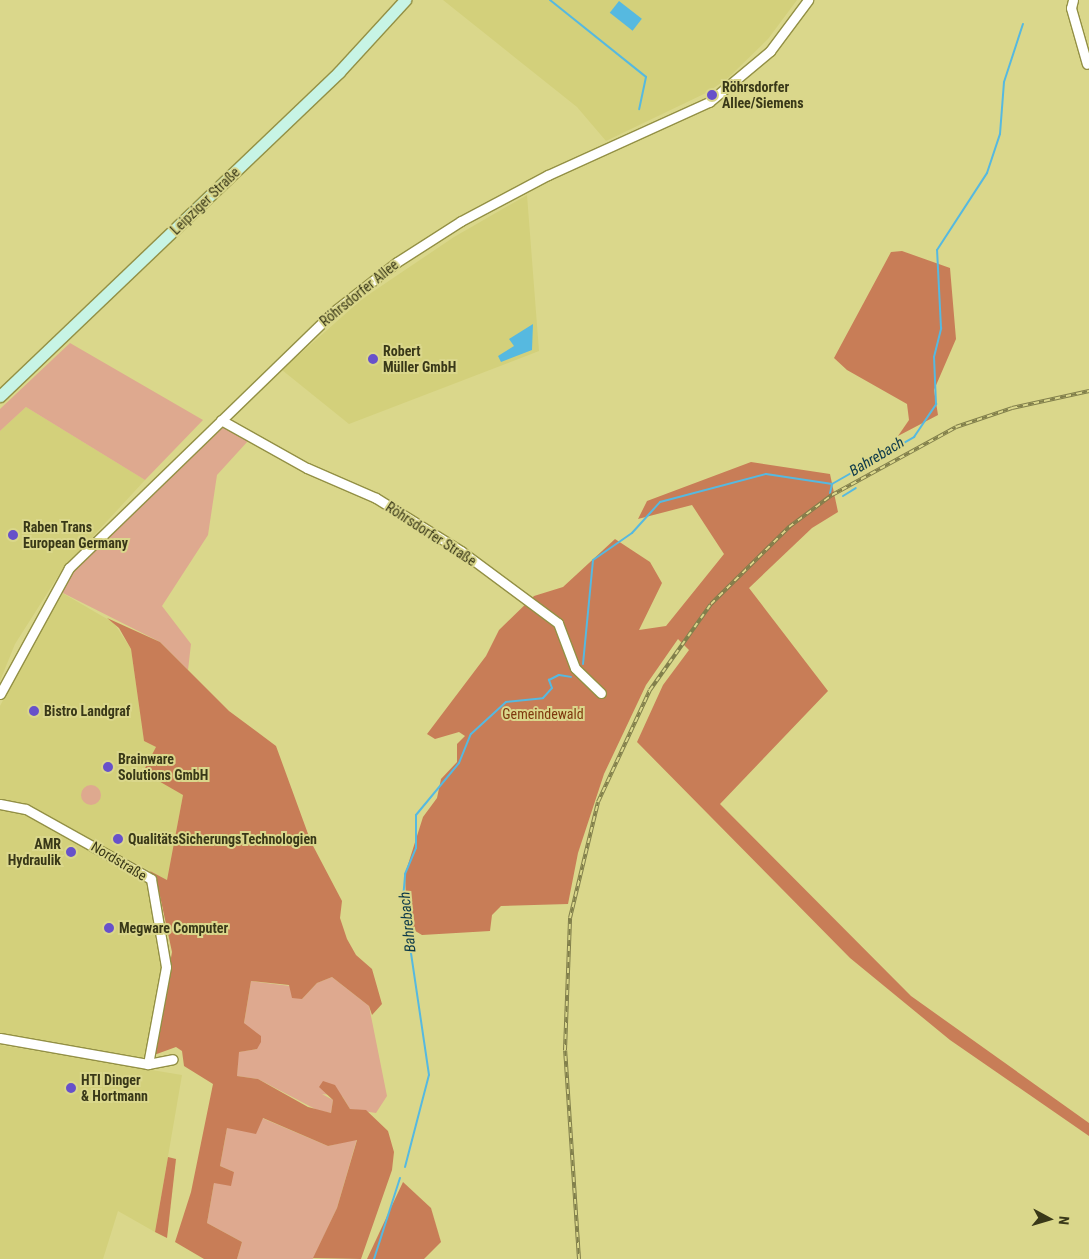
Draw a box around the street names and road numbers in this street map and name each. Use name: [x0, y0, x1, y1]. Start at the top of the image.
street label: Leipziger Straße: [167, 164, 243, 238]
street label: Röhrsdorfer Allee: [316, 256, 402, 330]
street label: Röhrsdorfer Straße: [383, 499, 479, 569]
street label: Nordstraße: [88, 838, 150, 884]

